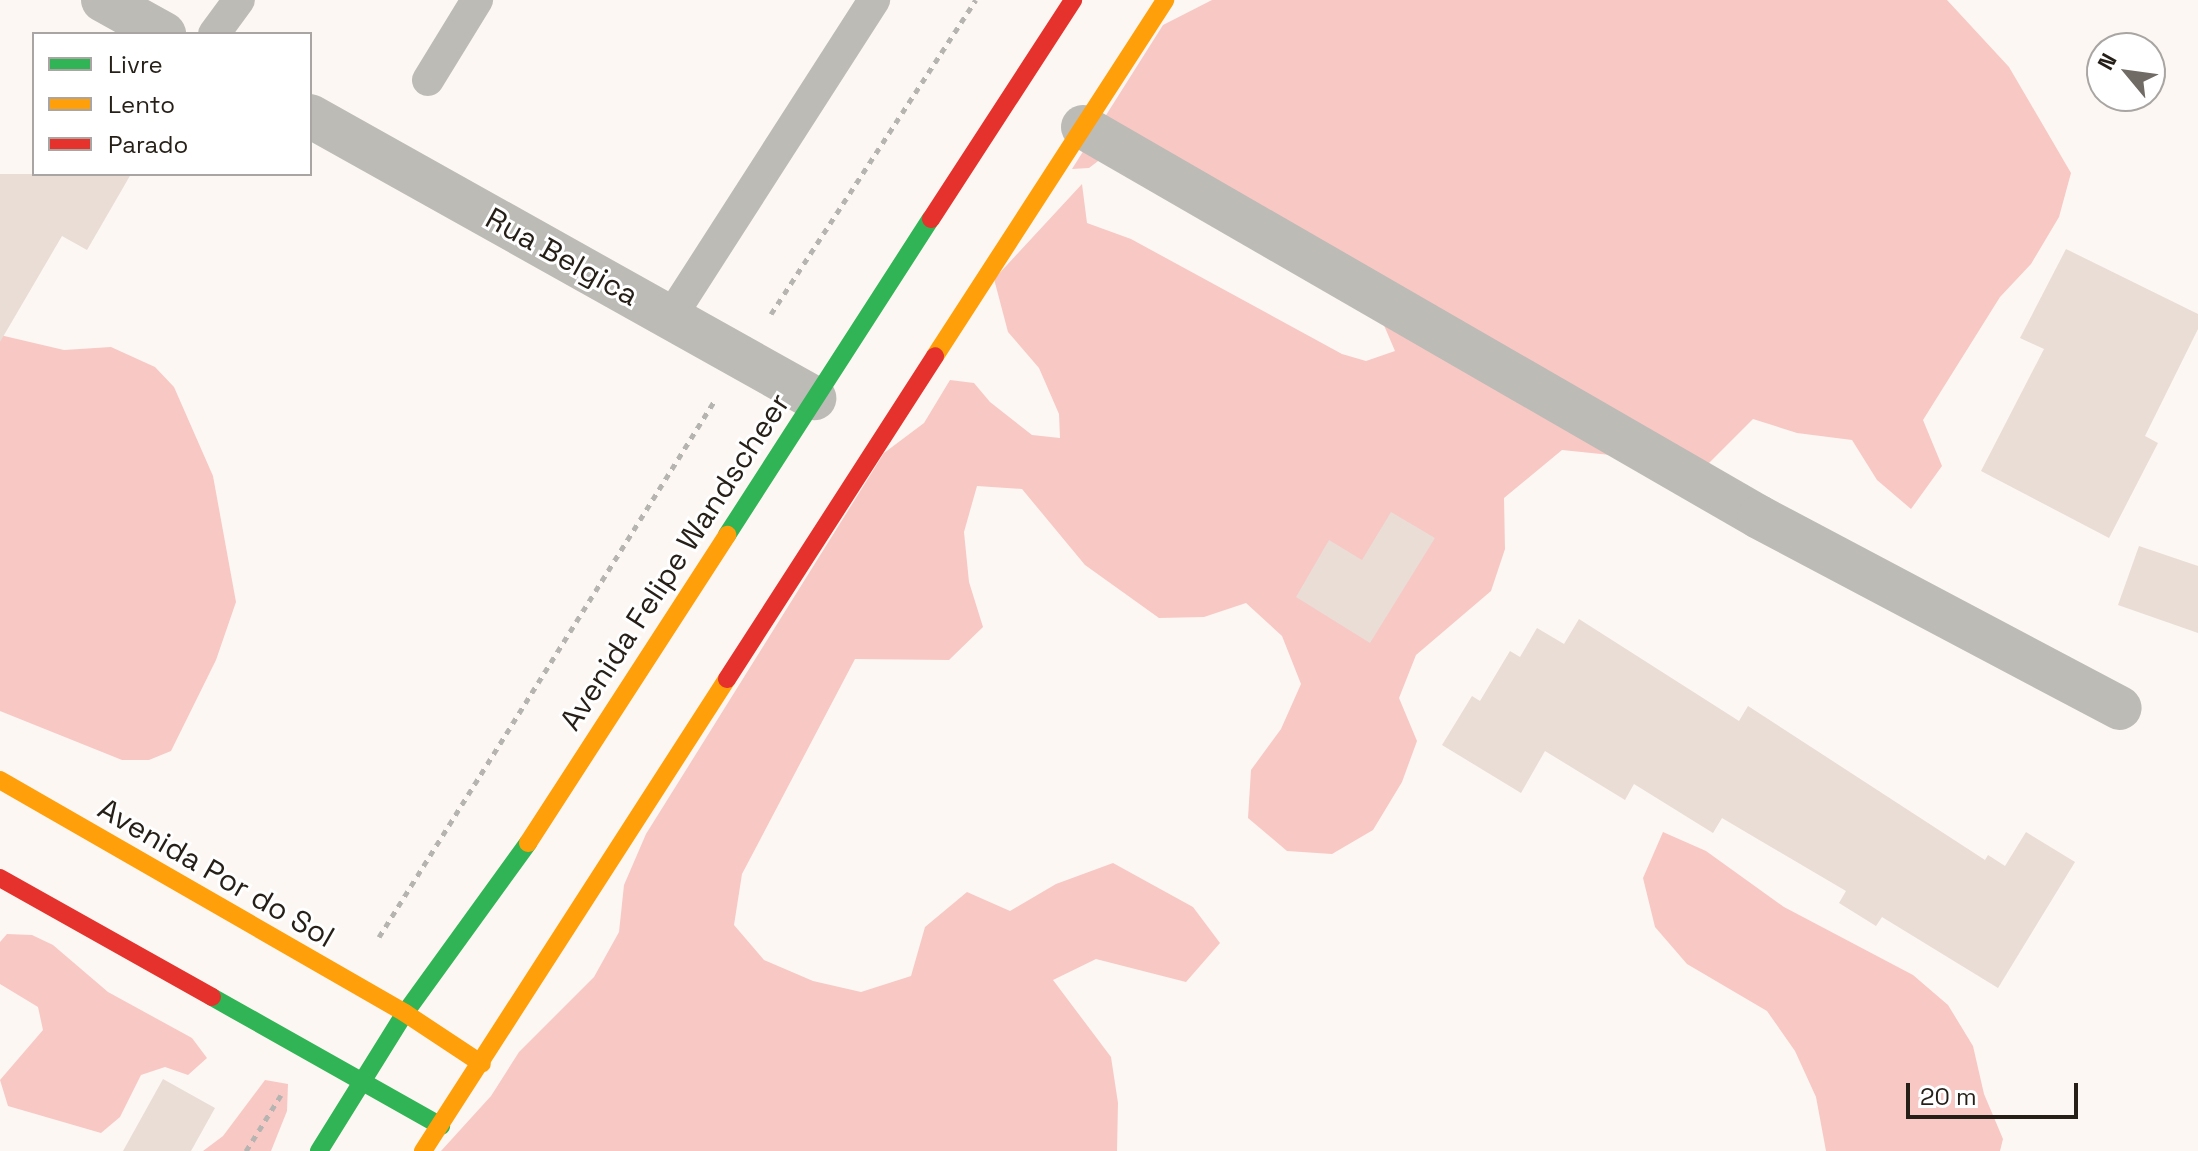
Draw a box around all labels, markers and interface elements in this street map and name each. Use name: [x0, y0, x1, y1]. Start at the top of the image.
legend: [32, 32, 312, 176]
north arrow: [2086, 32, 2166, 112]
text: N: [2091, 48, 2123, 75]
text: Livre: [108, 49, 163, 80]
text: Lento: [108, 89, 175, 120]
text: Parado: [108, 129, 188, 160]
street label: Rua Belgica: [479, 200, 645, 314]
street label: Avenida Felipe Wandscheer: [552, 387, 798, 737]
street label: Avenida Por do Sol: [92, 791, 340, 955]
scale bar: [1910, 1067, 2082, 1117]
text: 20 m: [1920, 1081, 1977, 1112]

